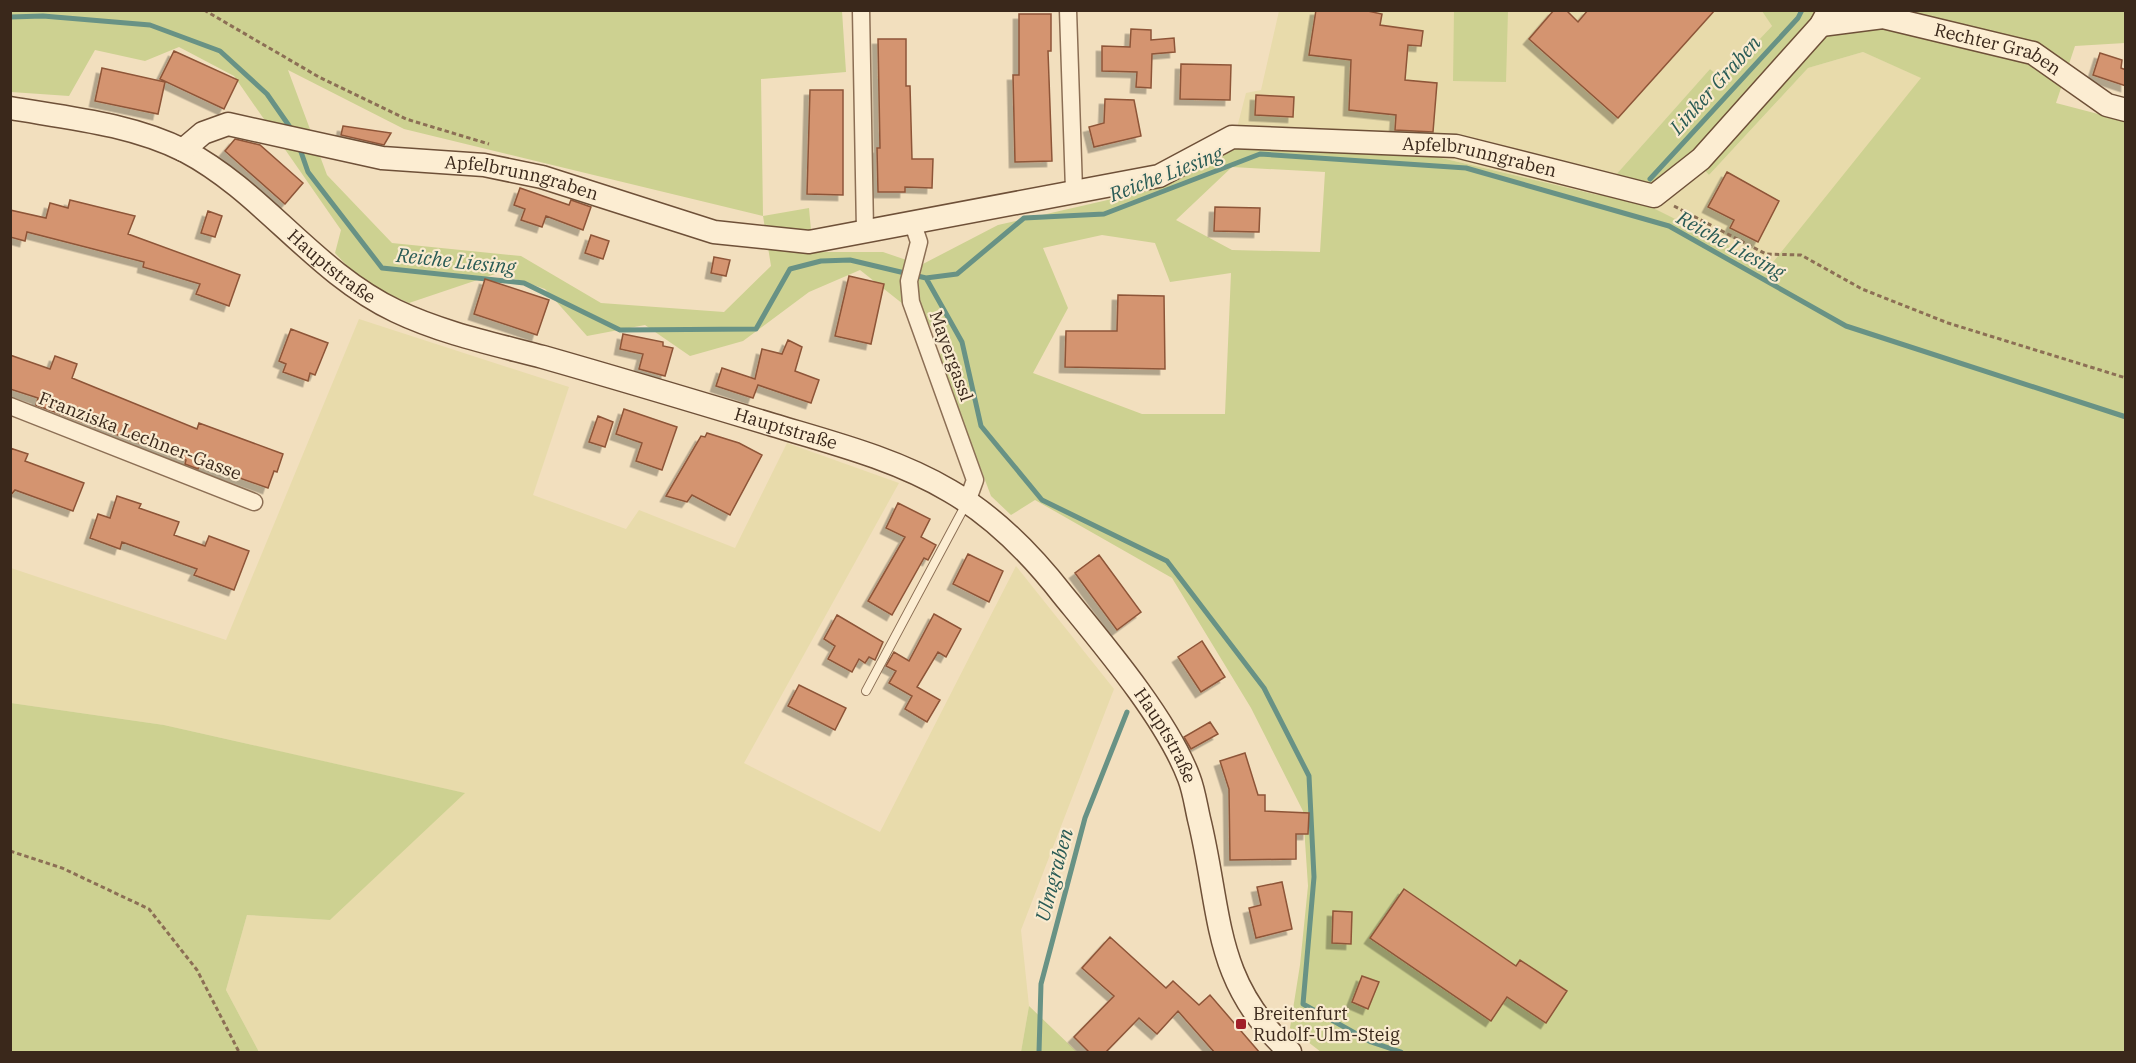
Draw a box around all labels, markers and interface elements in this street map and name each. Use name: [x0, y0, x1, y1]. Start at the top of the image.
street label: Rechter Graben: [1932, 18, 2066, 80]
water label: Linker Graben: [1662, 29, 1767, 141]
street label: Apfelbrunngraben: [1402, 132, 1559, 182]
water label: Reiche Liesing: [1104, 139, 1227, 208]
street label: Apfelbrunngraben: [444, 150, 601, 205]
water label: Reiche Liesing: [1671, 203, 1791, 286]
street label: Hauptstraße: [283, 224, 380, 308]
water label: Reiche Liesing: [394, 241, 518, 280]
street label: Mayergassl: [924, 307, 978, 404]
street label: Franziska Lechner-Gasse: [35, 386, 245, 485]
street label: Hauptstraße: [732, 402, 840, 454]
street label: Hauptstraße: [1129, 683, 1202, 786]
water label: Ulmgraben: [1028, 825, 1079, 924]
place label: Breitenfurt Rudolf-Ulm-Steig: [1253, 1002, 1400, 1046]
marker: Breitenfurt Rudolf-Ulm-Steig: [1234, 1017, 1248, 1031]

